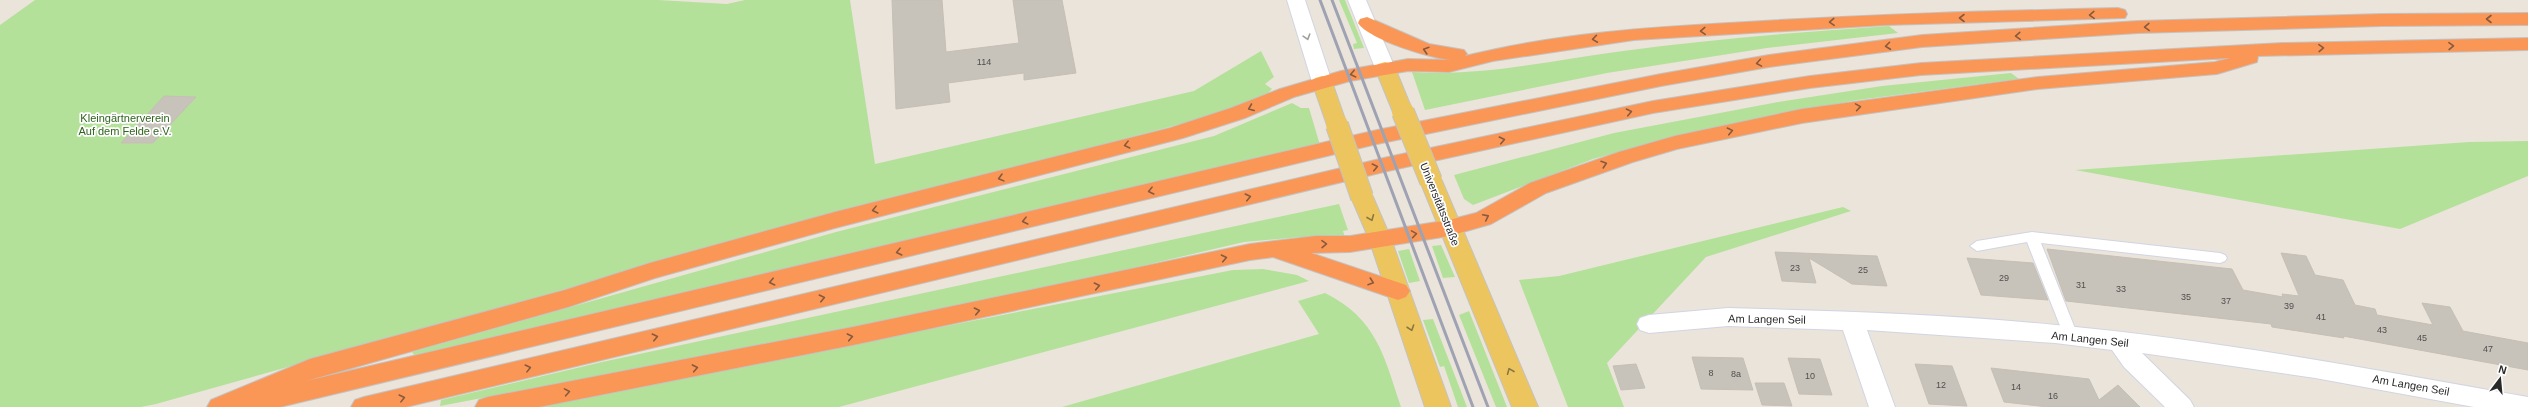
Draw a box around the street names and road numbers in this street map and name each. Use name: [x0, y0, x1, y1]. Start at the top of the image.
street label: Universitätsstraße: [1418, 161, 1462, 247]
street label: Am Langen Seil: [1728, 312, 1806, 326]
street label: Am Langen Seil: [2051, 329, 2129, 349]
street label: Am Langen Seil: [2372, 372, 2450, 398]

